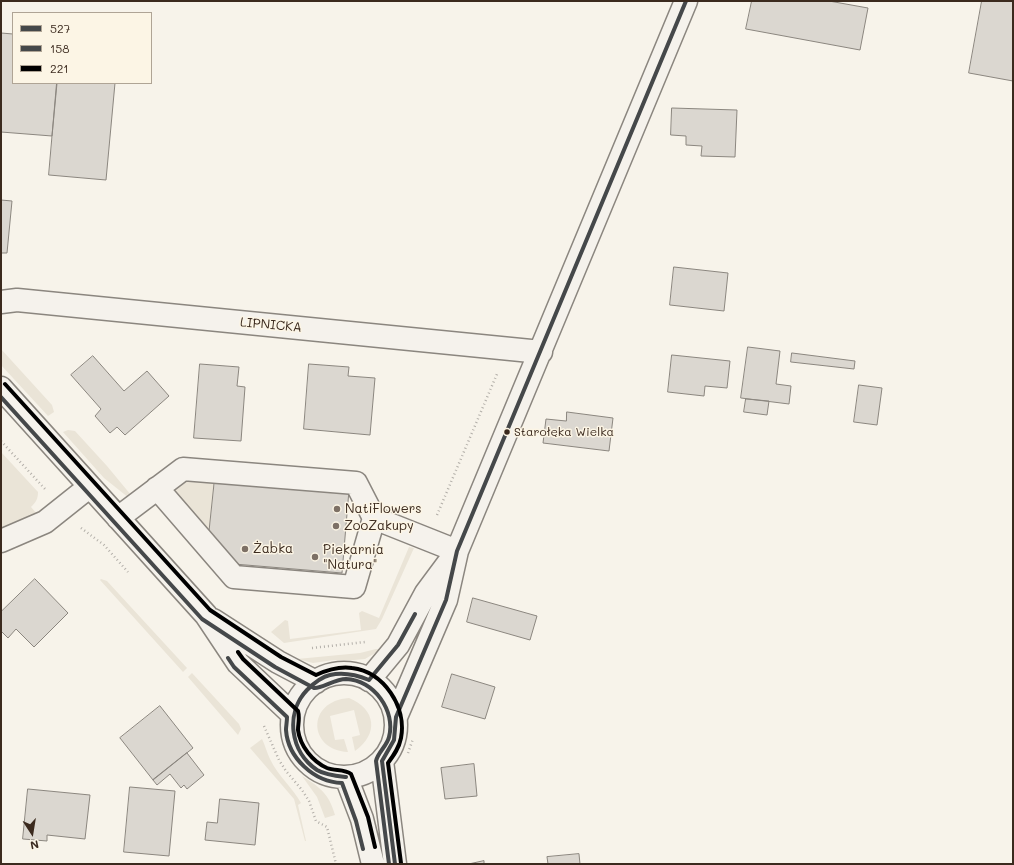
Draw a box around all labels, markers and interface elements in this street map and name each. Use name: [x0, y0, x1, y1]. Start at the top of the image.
legend: [12, 12, 152, 84]
text: 527: [50, 20, 70, 36]
text: 158: [50, 40, 70, 56]
text: 221: [50, 60, 69, 76]
street label: LIPNICKA: [239, 315, 303, 335]
place label: Starołęka Wielka: [514, 425, 614, 439]
marker: Starołęka Wielka: [502, 427, 512, 437]
place label: NatiFlowers: [345, 501, 422, 517]
marker: NatiFlowers: [332, 504, 342, 514]
place label: ZooZakupy: [344, 518, 414, 534]
marker: ZooZakupy: [331, 521, 341, 531]
place label: Żabka: [253, 541, 293, 557]
place label: Piekarnia "Natura": [323, 542, 384, 573]
marker: Żabka: [240, 544, 250, 554]
marker: Piekarnia "Natura": [310, 552, 320, 562]
north arrow: [12, 813, 52, 853]
text: N: [29, 837, 40, 853]

